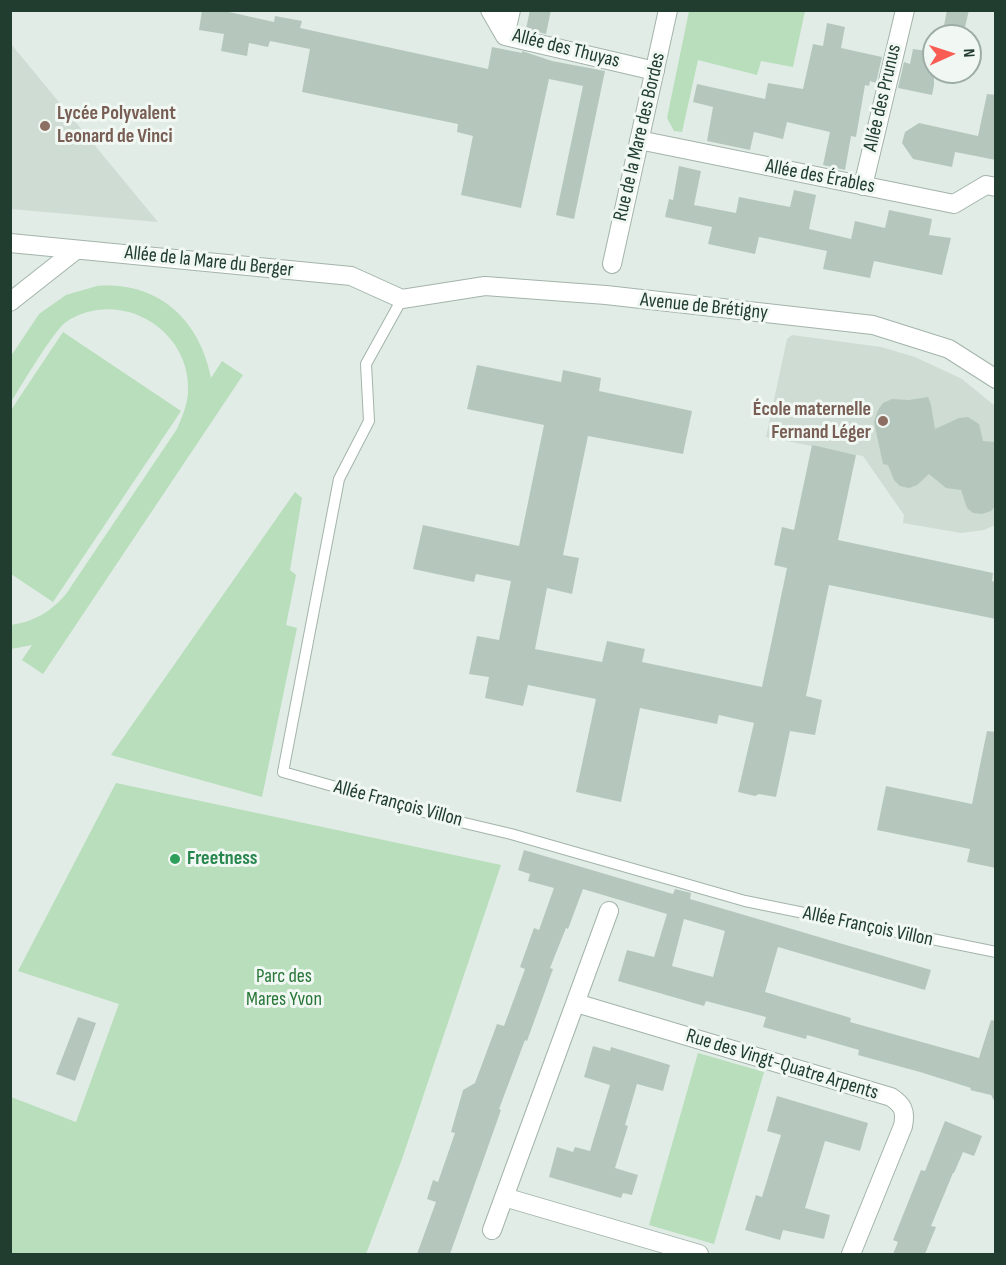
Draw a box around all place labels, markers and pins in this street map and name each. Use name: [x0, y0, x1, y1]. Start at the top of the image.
place label: Lycée Polyvalent Leonard de Vinci: [57, 102, 176, 149]
marker: Lycée Polyvalent Leonard de Vinci: [38, 119, 52, 133]
place label: École maternelle Fernand Léger: [753, 398, 871, 445]
marker: École maternelle Fernand Léger: [876, 414, 890, 428]
place label: Freetness: [187, 847, 257, 871]
marker: Freetness: [168, 852, 182, 866]

